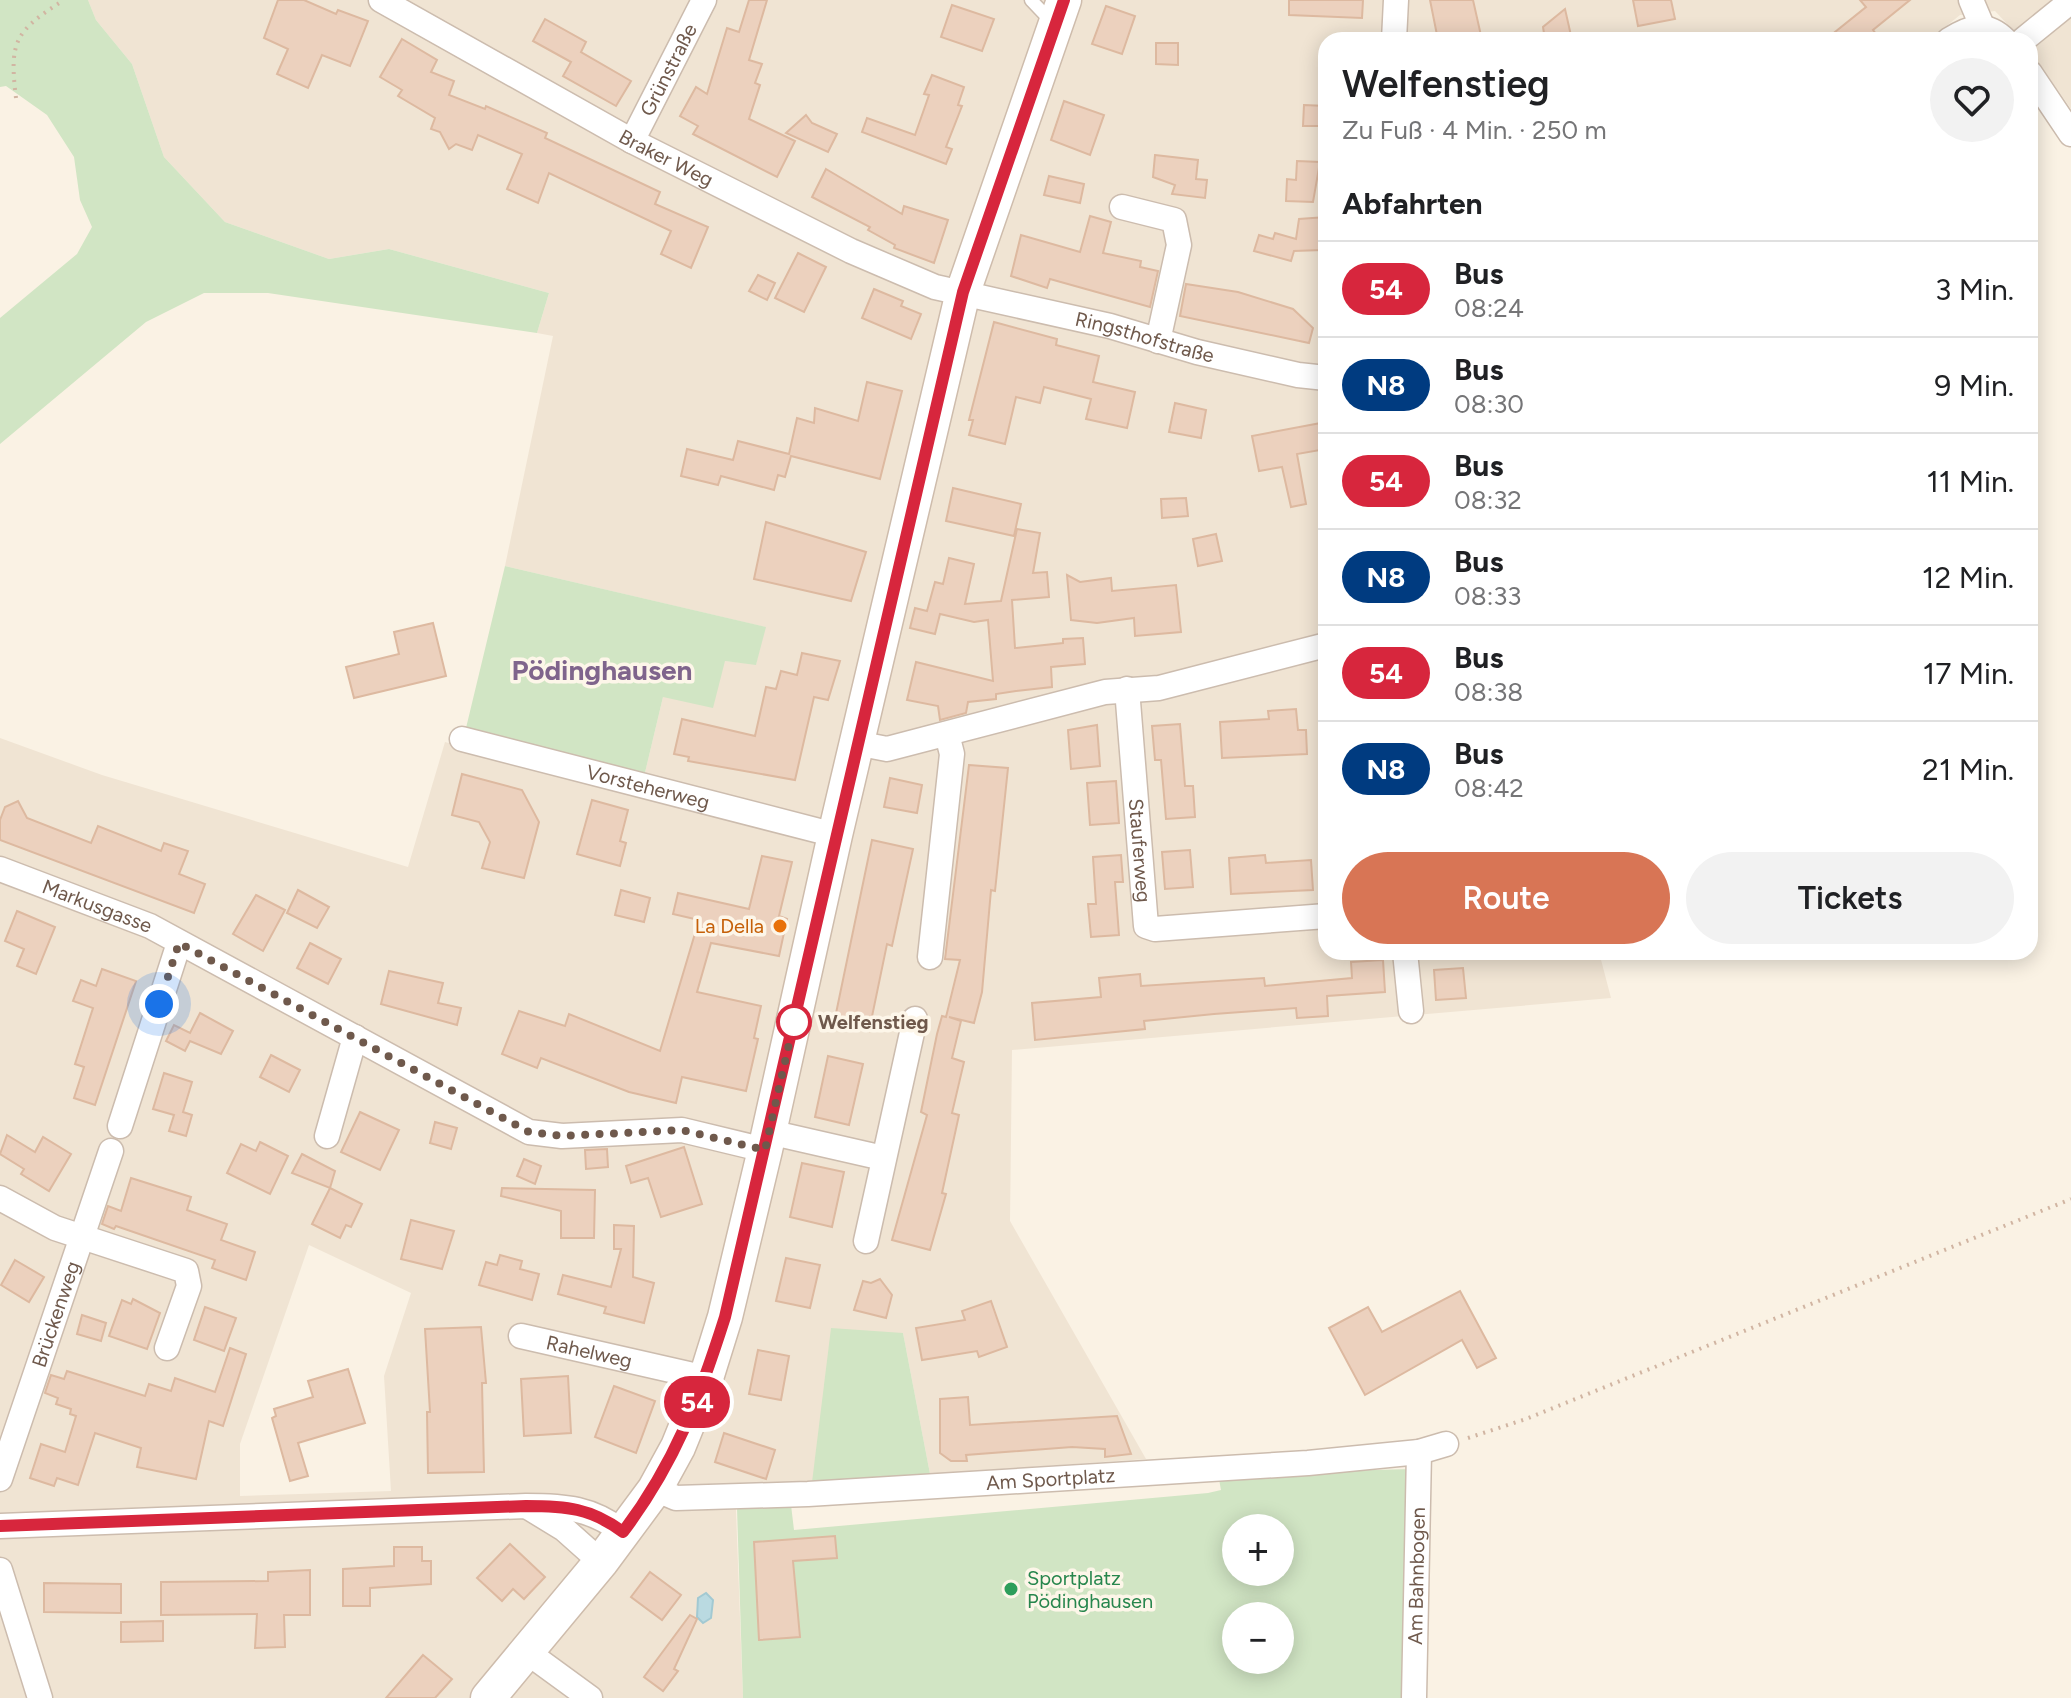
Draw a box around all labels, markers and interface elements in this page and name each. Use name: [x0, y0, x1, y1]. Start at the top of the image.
street label: Grünstraße: [635, 20, 702, 120]
button: heart: [1930, 58, 2014, 142]
text: Welfenstieg: [1342, 61, 1550, 107]
text: Zu Fuß · 4 Min. · 250 m: [1342, 114, 1607, 146]
street label: Braker Weg: [615, 124, 717, 192]
text: Abfahrten: [1342, 185, 1483, 222]
text: Bus: [1454, 255, 1503, 292]
text: 3 Min.: [1935, 271, 2014, 308]
text: 54: [1369, 272, 1403, 306]
text: 08:24: [1454, 292, 1524, 324]
street label: Ringsthofstraße: [1073, 307, 1216, 368]
text: Bus: [1454, 351, 1503, 388]
text: 9 Min.: [1934, 367, 2014, 404]
text: N8: [1367, 368, 1405, 402]
text: 08:30: [1454, 388, 1524, 420]
text: Bus: [1454, 447, 1503, 484]
text: 11 Min.: [1926, 463, 2014, 500]
text: 54: [1369, 464, 1403, 498]
text: 08:32: [1454, 484, 1522, 516]
text: Bus: [1454, 543, 1503, 580]
text: 12 Min.: [1922, 559, 2014, 596]
text: N8: [1367, 560, 1405, 594]
text: 08:33: [1454, 580, 1522, 612]
text: Bus: [1454, 639, 1503, 676]
district label: Pödinghausen: [512, 653, 692, 687]
text: 17 Min.: [1923, 655, 2014, 692]
text: 54: [1369, 656, 1403, 690]
text: 08:38: [1454, 676, 1523, 708]
text: Bus: [1454, 735, 1503, 772]
text: 21 Min.: [1922, 751, 2014, 788]
text: N8: [1367, 752, 1405, 786]
street label: Vorsteherweg: [584, 760, 712, 814]
text: 08:42: [1454, 772, 1524, 804]
street label: Stauferweg: [1124, 798, 1156, 903]
button: Route: [1342, 852, 1670, 944]
button: Tickets: [1686, 852, 2014, 944]
street label: Markusgasse: [39, 874, 156, 938]
place label: La Della: [695, 914, 764, 938]
marker: La Della: [771, 917, 789, 935]
your location: [139, 984, 179, 1024]
marker: Welfenstieg: [777, 1005, 811, 1039]
place label: Welfenstieg: [818, 1010, 929, 1034]
street label: Brückenweg: [27, 1258, 85, 1370]
street label: Rahelweg: [544, 1330, 635, 1373]
line badge: 54: [661, 1376, 733, 1428]
text: 54: [680, 1385, 714, 1419]
street label: Am Sportplatz: [985, 1463, 1116, 1495]
street label: Am Bahnbogen: [1403, 1507, 1430, 1645]
map controls: [1222, 1514, 1294, 1674]
button: +: [1222, 1514, 1294, 1586]
place label: Sportplatz Pödinghausen: [1027, 1566, 1153, 1613]
marker: Sportplatz Pödinghausen: [1002, 1580, 1020, 1598]
button: −: [1222, 1602, 1294, 1674]

